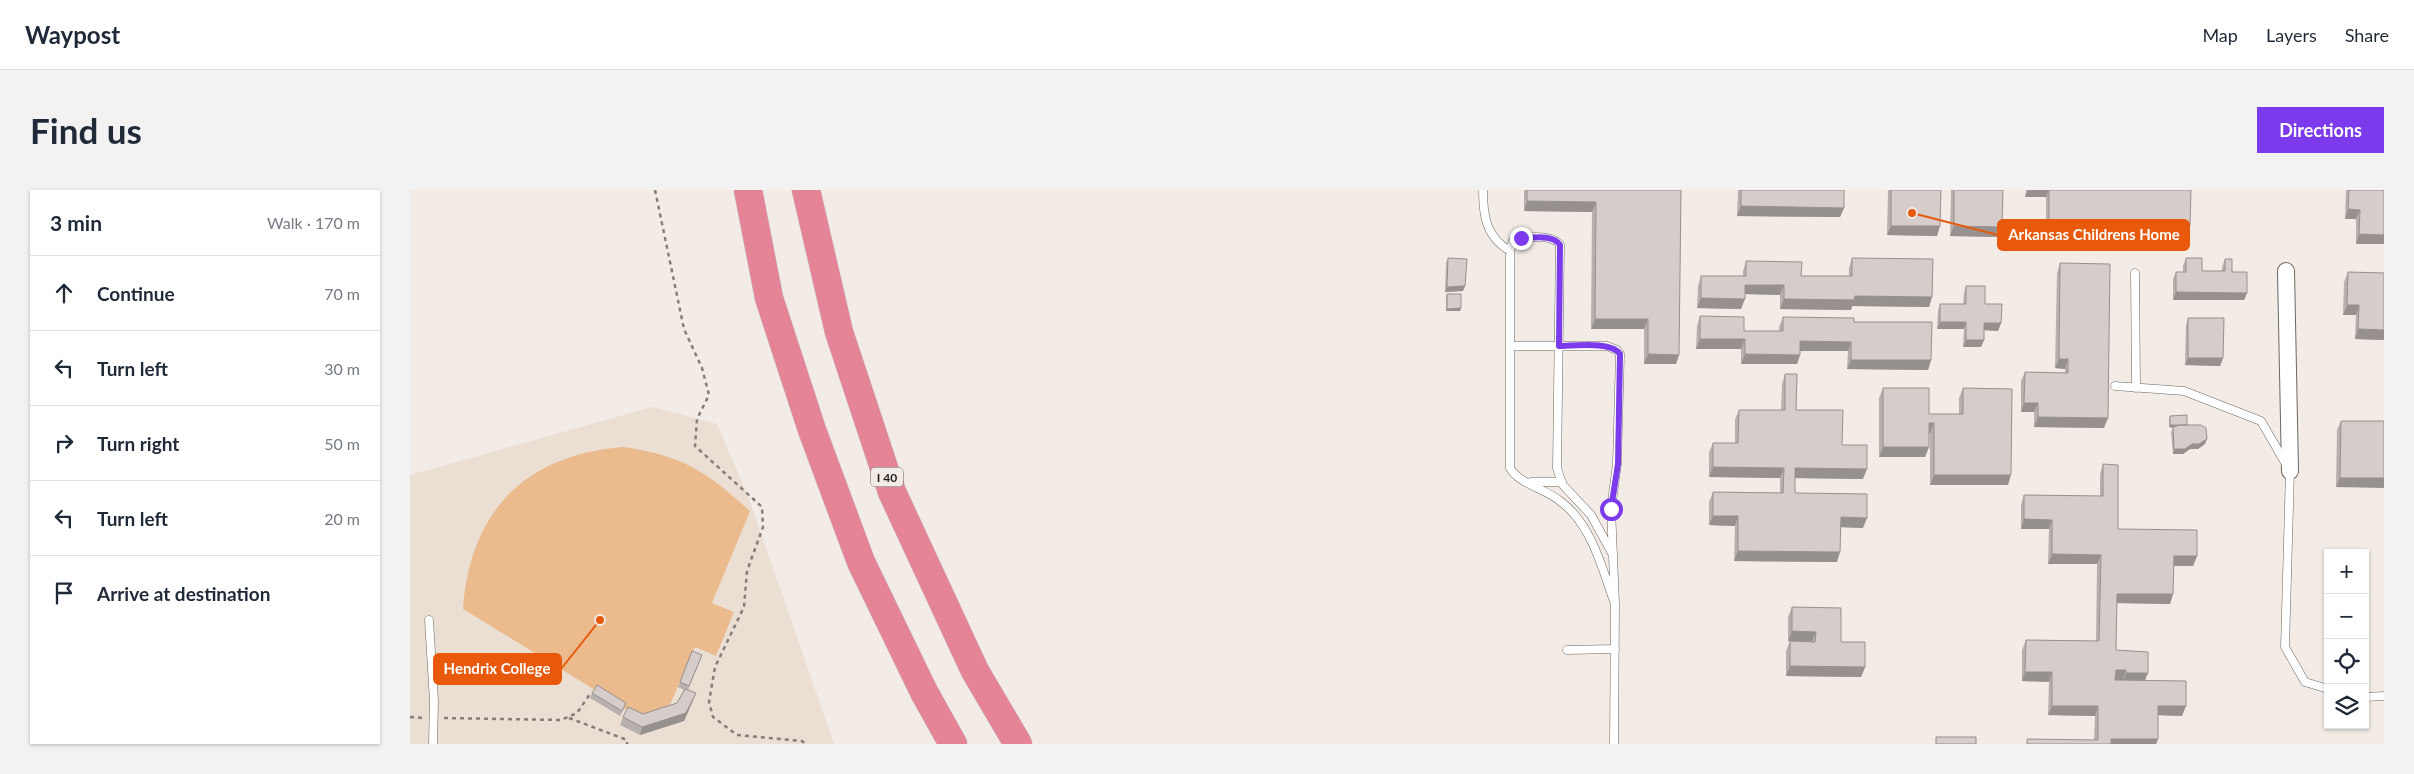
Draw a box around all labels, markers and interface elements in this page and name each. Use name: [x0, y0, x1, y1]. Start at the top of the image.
text: Waypost: [25, 20, 120, 49]
text: Map: [2202, 24, 2238, 46]
text: Layers: [2266, 24, 2317, 46]
text: Share: [2345, 24, 2389, 46]
button: Directions: [2257, 107, 2384, 153]
text: Find us: [30, 109, 142, 151]
text: 3 min: [50, 210, 102, 235]
text: Walk · 170 m: [267, 213, 360, 232]
callout: Arkansas Childrens Home: [1998, 220, 2189, 250]
text: Arkansas Childrens Home: [2007, 225, 2180, 243]
route end: [1510, 227, 1533, 250]
icon: ahead: [50, 279, 78, 307]
text: Continue: [97, 282, 175, 305]
text: 70 m: [324, 284, 360, 303]
icon: left: [50, 354, 78, 382]
text: Turn left: [97, 357, 168, 380]
text: 30 m: [324, 359, 360, 378]
icon: right: [50, 429, 78, 457]
text: Turn right: [97, 432, 179, 455]
text: 50 m: [324, 434, 360, 453]
road number: I 40: [871, 468, 903, 486]
route start: [1600, 498, 1623, 521]
icon: left: [50, 504, 78, 532]
text: Turn left: [97, 507, 168, 530]
text: 20 m: [324, 509, 360, 528]
map controls: [2324, 549, 2369, 729]
button: +: [2324, 549, 2369, 594]
icon: arrive: [50, 579, 78, 607]
text: Arrive at destination: [97, 582, 270, 605]
button: −: [2324, 594, 2369, 639]
button: locate: [2324, 639, 2369, 684]
callout: Hendrix College: [434, 654, 561, 684]
text: Hendrix College: [444, 659, 550, 677]
button: layers: [2324, 684, 2369, 729]

